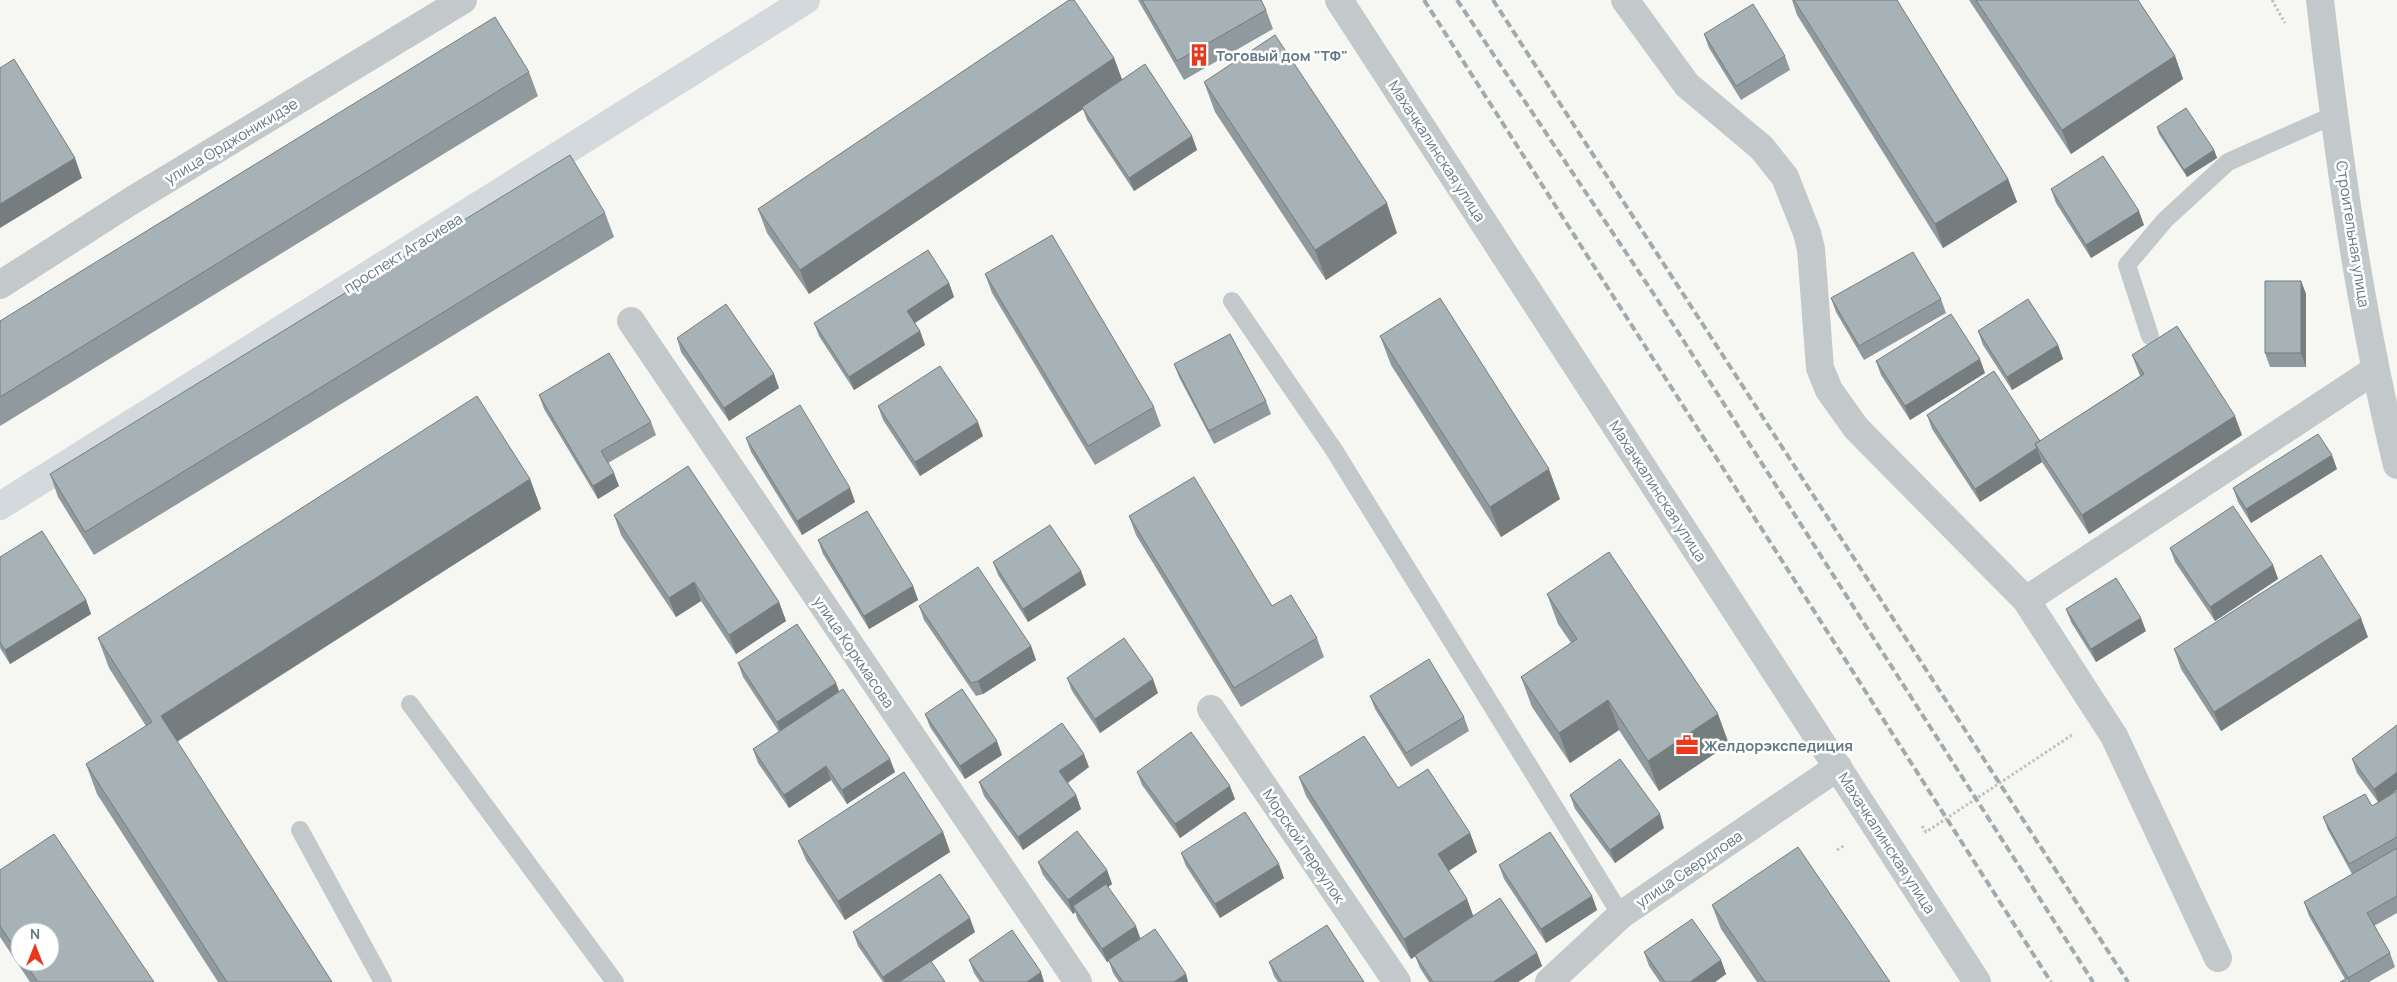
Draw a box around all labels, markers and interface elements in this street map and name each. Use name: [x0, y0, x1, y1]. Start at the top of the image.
building icon: Тоговый дом "ТФ": [1186, 42, 1212, 68]
place label: Тоговый дом "ТФ": [1216, 45, 1348, 66]
street label: Махачкалинская улица: [1383, 76, 1491, 226]
street label: улица Орджоникидзе: [161, 93, 302, 189]
street label: Строительная улица: [2331, 159, 2375, 309]
street label: проспект Агасиева: [340, 208, 466, 298]
street label: Махачкалинская улица: [1604, 416, 1712, 566]
street label: улица Коркмасова: [809, 592, 899, 712]
office icon: Желдорэкспедиция: [1674, 732, 1700, 758]
place label: Желдорэкспедиция: [1704, 735, 1853, 756]
street label: Махачкалинская улица: [1833, 768, 1941, 918]
street label: Морской переулок: [1258, 785, 1350, 908]
street label: улица Свердлова: [1631, 825, 1747, 913]
north arrow: [10, 922, 60, 972]
text: N: [30, 924, 40, 943]

